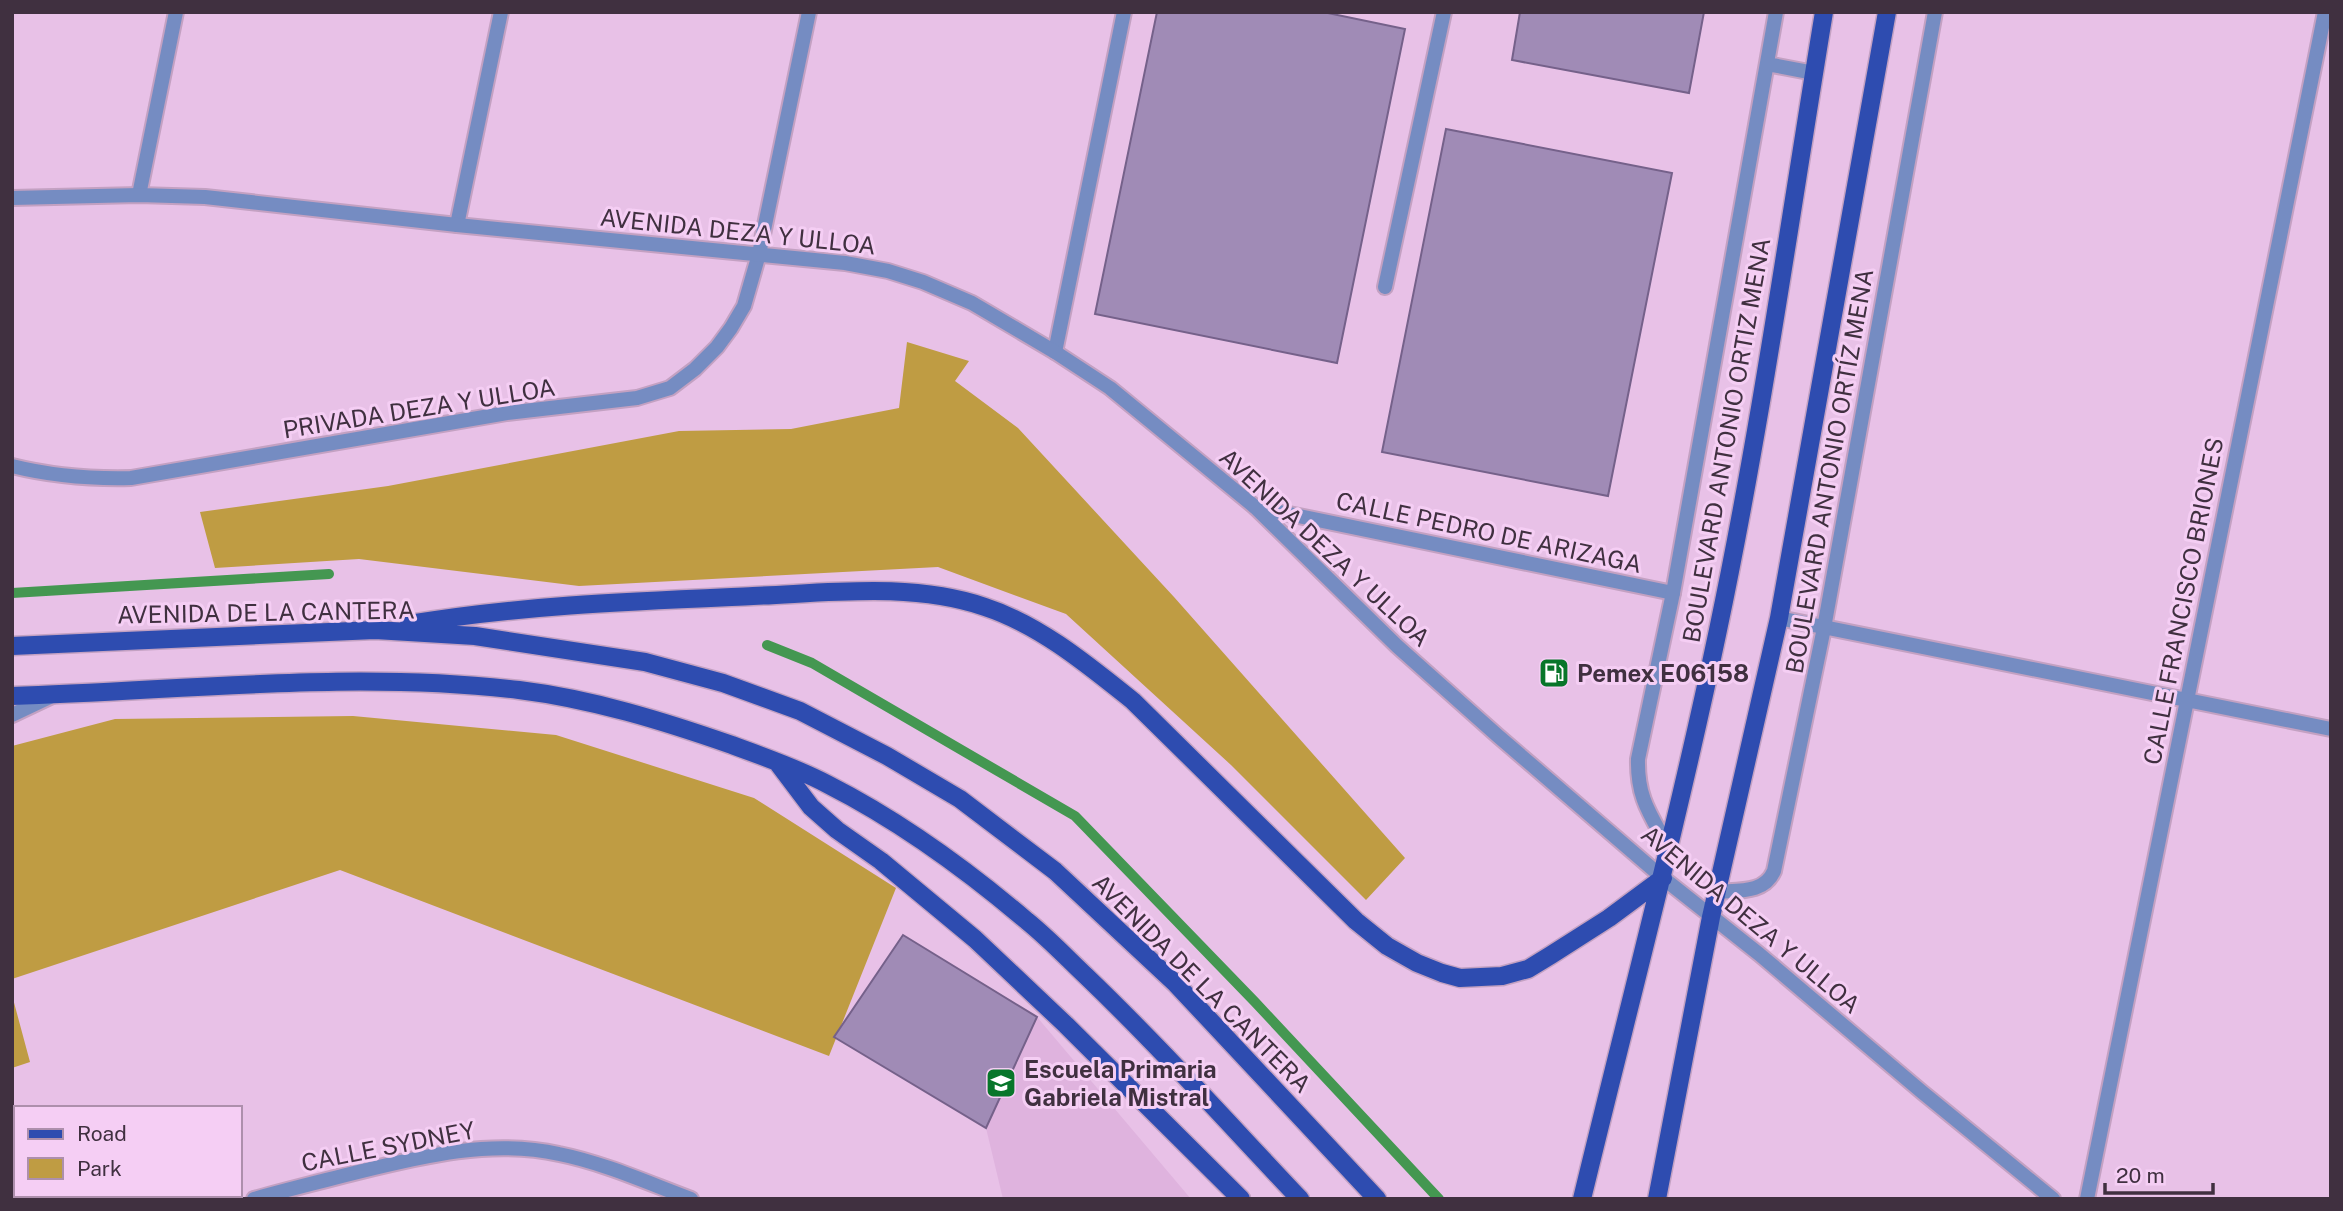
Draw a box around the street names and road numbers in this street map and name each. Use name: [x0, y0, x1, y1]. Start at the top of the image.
street label: AVENIDA DEZA Y ULLOA: [599, 203, 877, 259]
street label: BOULEVARD ANTONIO ORTIZ MENA: [1677, 235, 1775, 645]
street label: BOULEVARD ANTONIO ORTÍZ MENA: [1780, 266, 1878, 676]
street label: PRIVADA DEZA Y ULLOA: [281, 373, 557, 443]
street label: CALLE FRANCISCO BRIONES: [2138, 435, 2228, 767]
street label: AVENIDA DEZA Y ULLOA: [1214, 442, 1436, 652]
street label: CALLE PEDRO DE ARIZAGA: [1334, 486, 1644, 578]
street label: AVENIDA DE LA CANTERA: [117, 595, 415, 629]
street label: AVENIDA DEZA Y ULLOA: [1636, 819, 1866, 1019]
street label: AVENIDA DE LA CANTERA: [1087, 868, 1317, 1098]
street label: CALLE SYDNEY: [299, 1115, 478, 1177]

